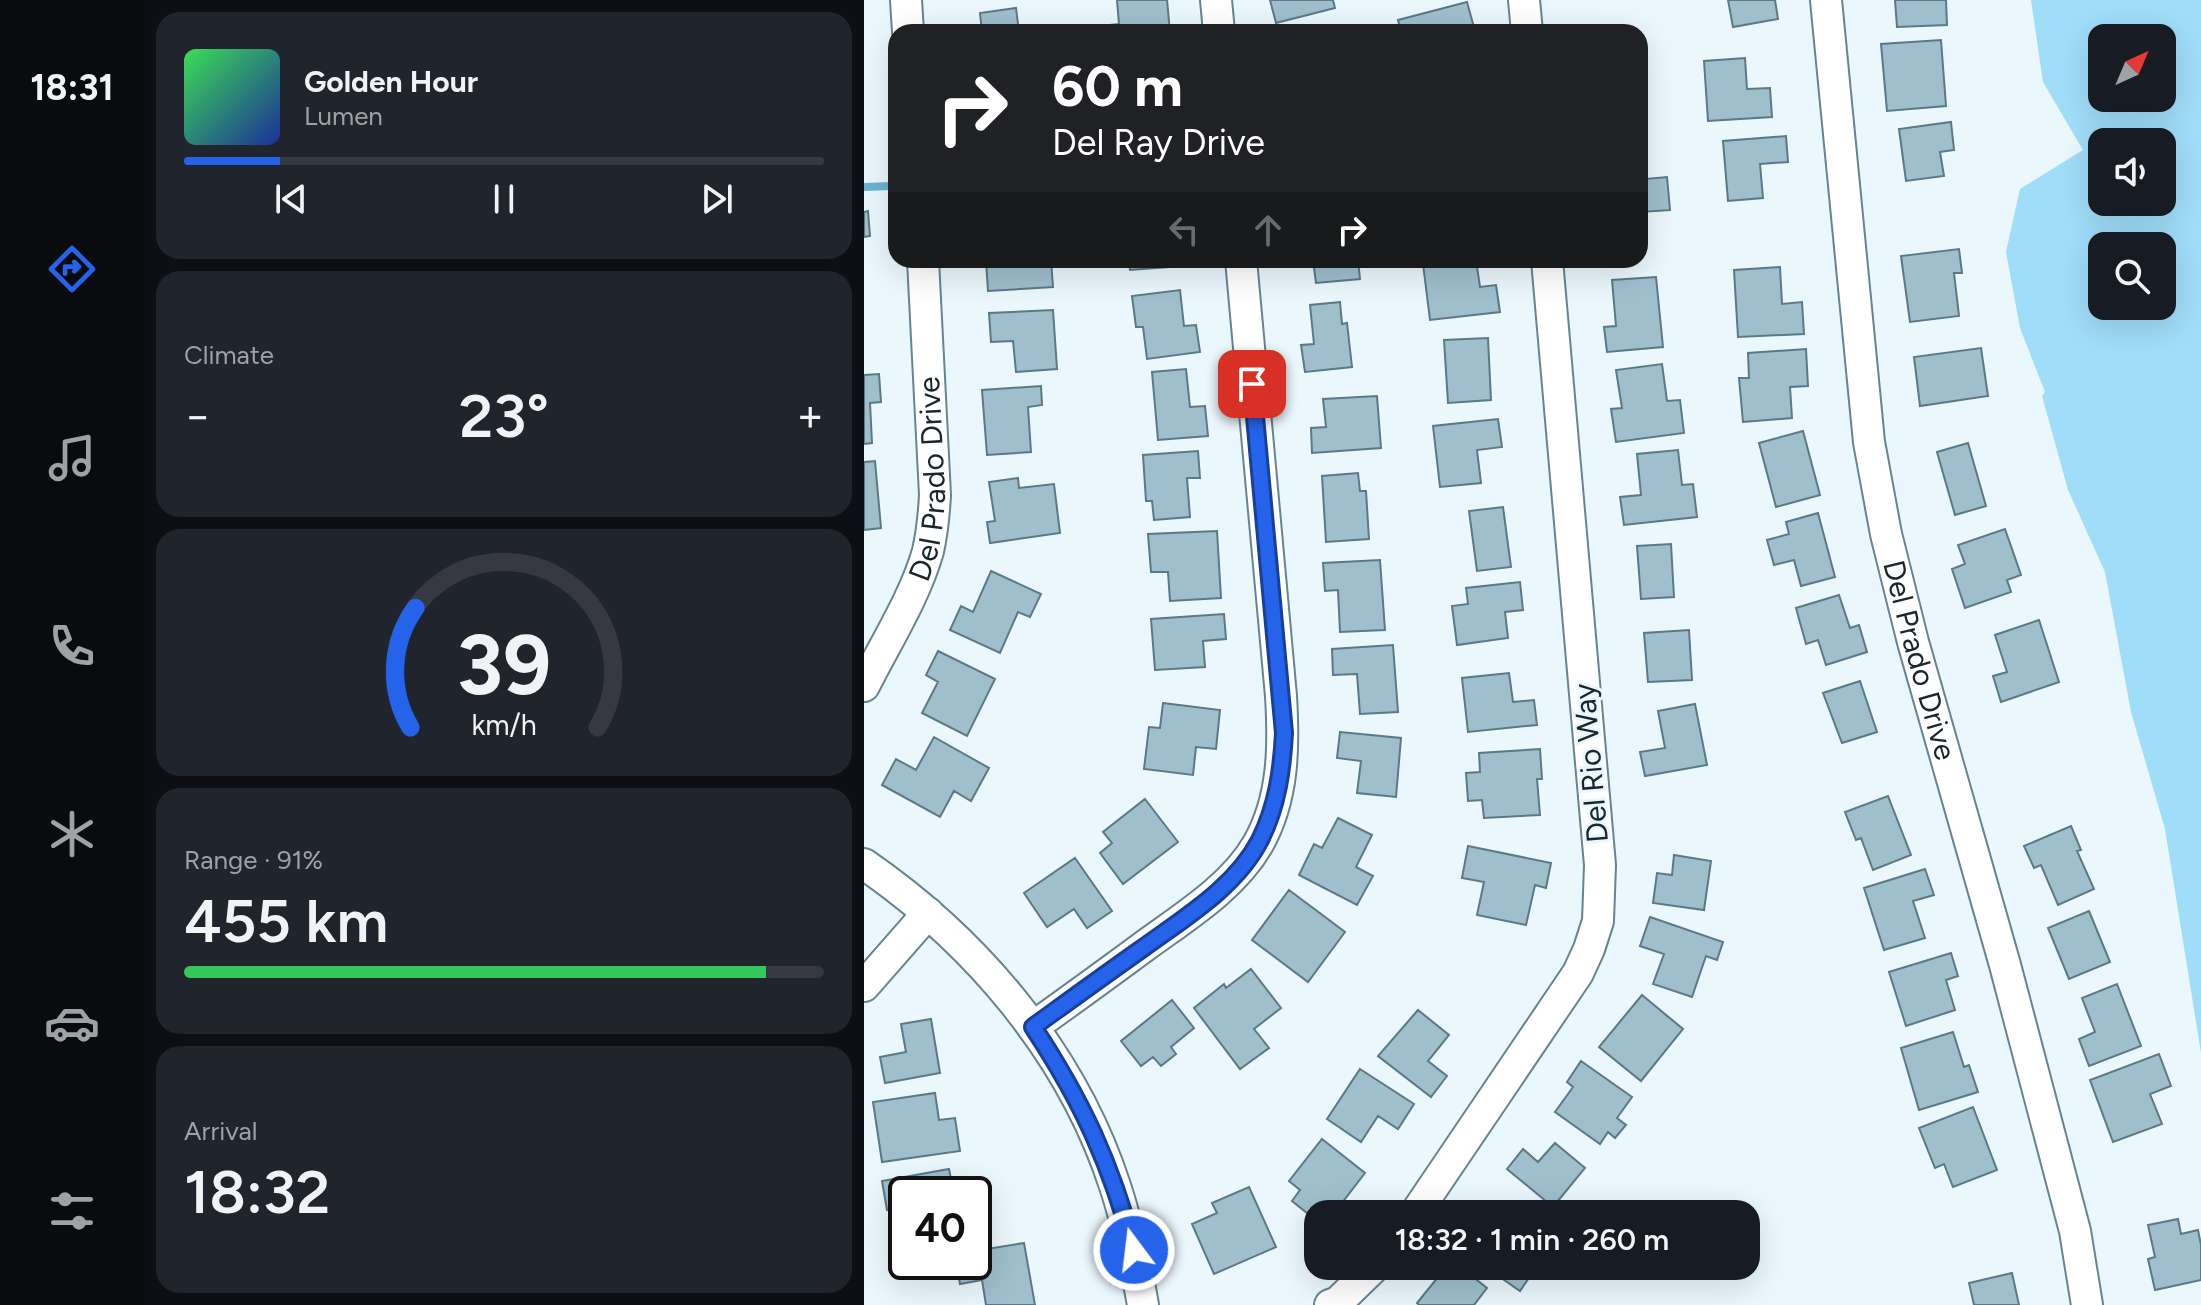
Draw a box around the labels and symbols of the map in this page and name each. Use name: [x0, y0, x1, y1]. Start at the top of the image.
north arrow: [2088, 24, 2176, 112]
pin: [1218, 350, 1286, 418]
street label: Del Prado Drive: [900, 376, 953, 586]
street label: Del Prado Drive: [1875, 556, 1965, 764]
street label: Del Rio Way: [1565, 682, 1616, 844]
speed limit sign: 40: [888, 1176, 992, 1280]
position arrow: [1092, 1208, 1176, 1292]

